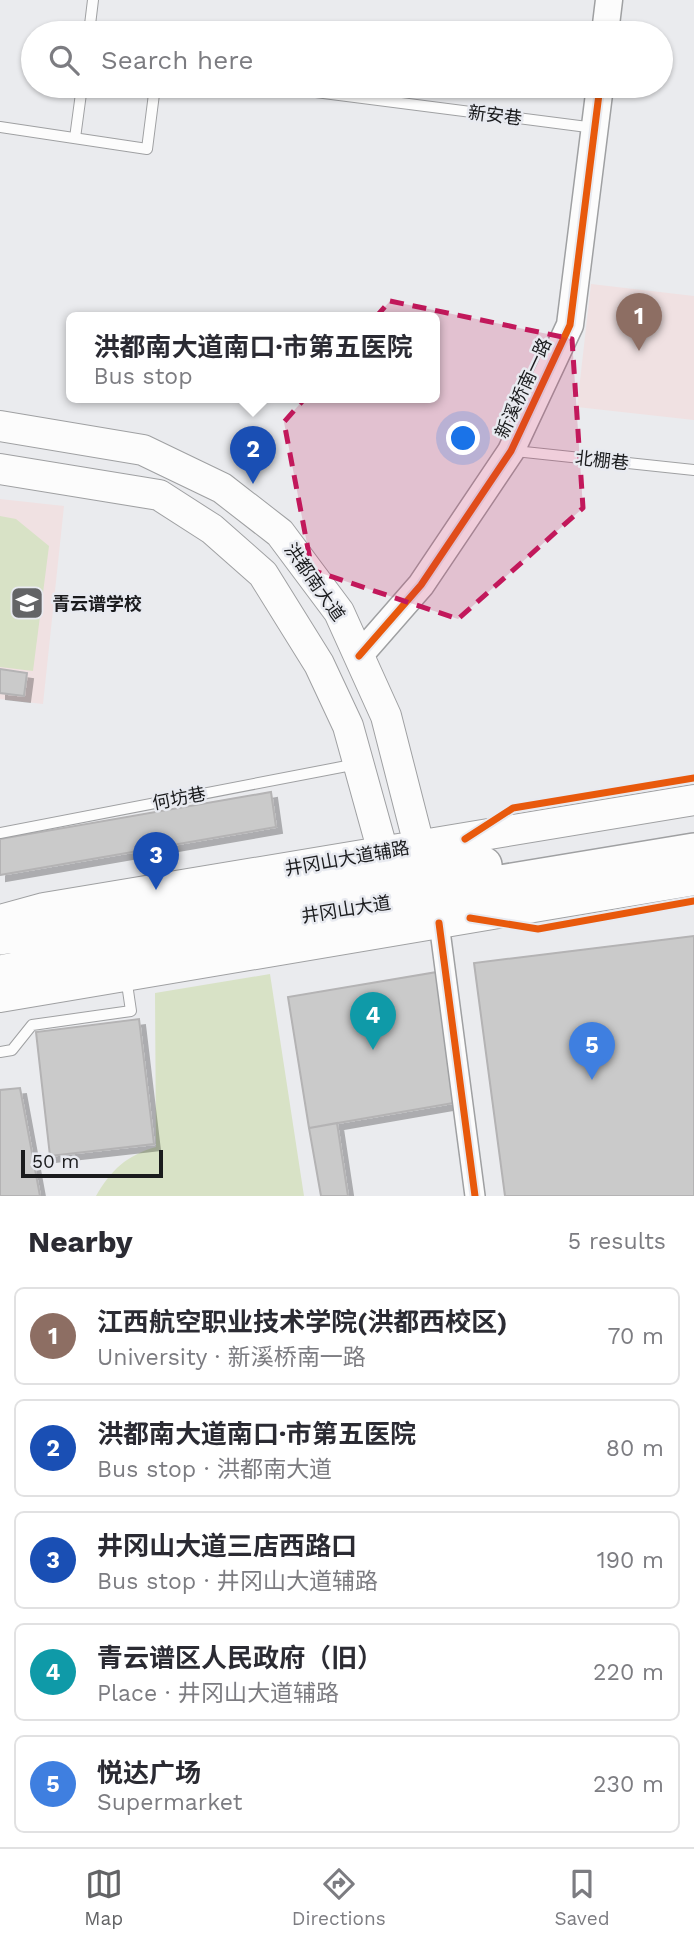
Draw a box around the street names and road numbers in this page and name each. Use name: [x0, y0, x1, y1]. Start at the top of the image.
street label: 新安巷: [467, 101, 523, 129]
street label: 新溪桥南一路: [491, 335, 555, 441]
street label: 北棚巷: [574, 447, 630, 473]
street label: 洪都南大道: [281, 539, 349, 625]
street label: 何坊巷: [150, 783, 208, 813]
street label: 井冈山大道辅路: [283, 837, 411, 879]
street label: 井冈山大道: [300, 892, 392, 926]

